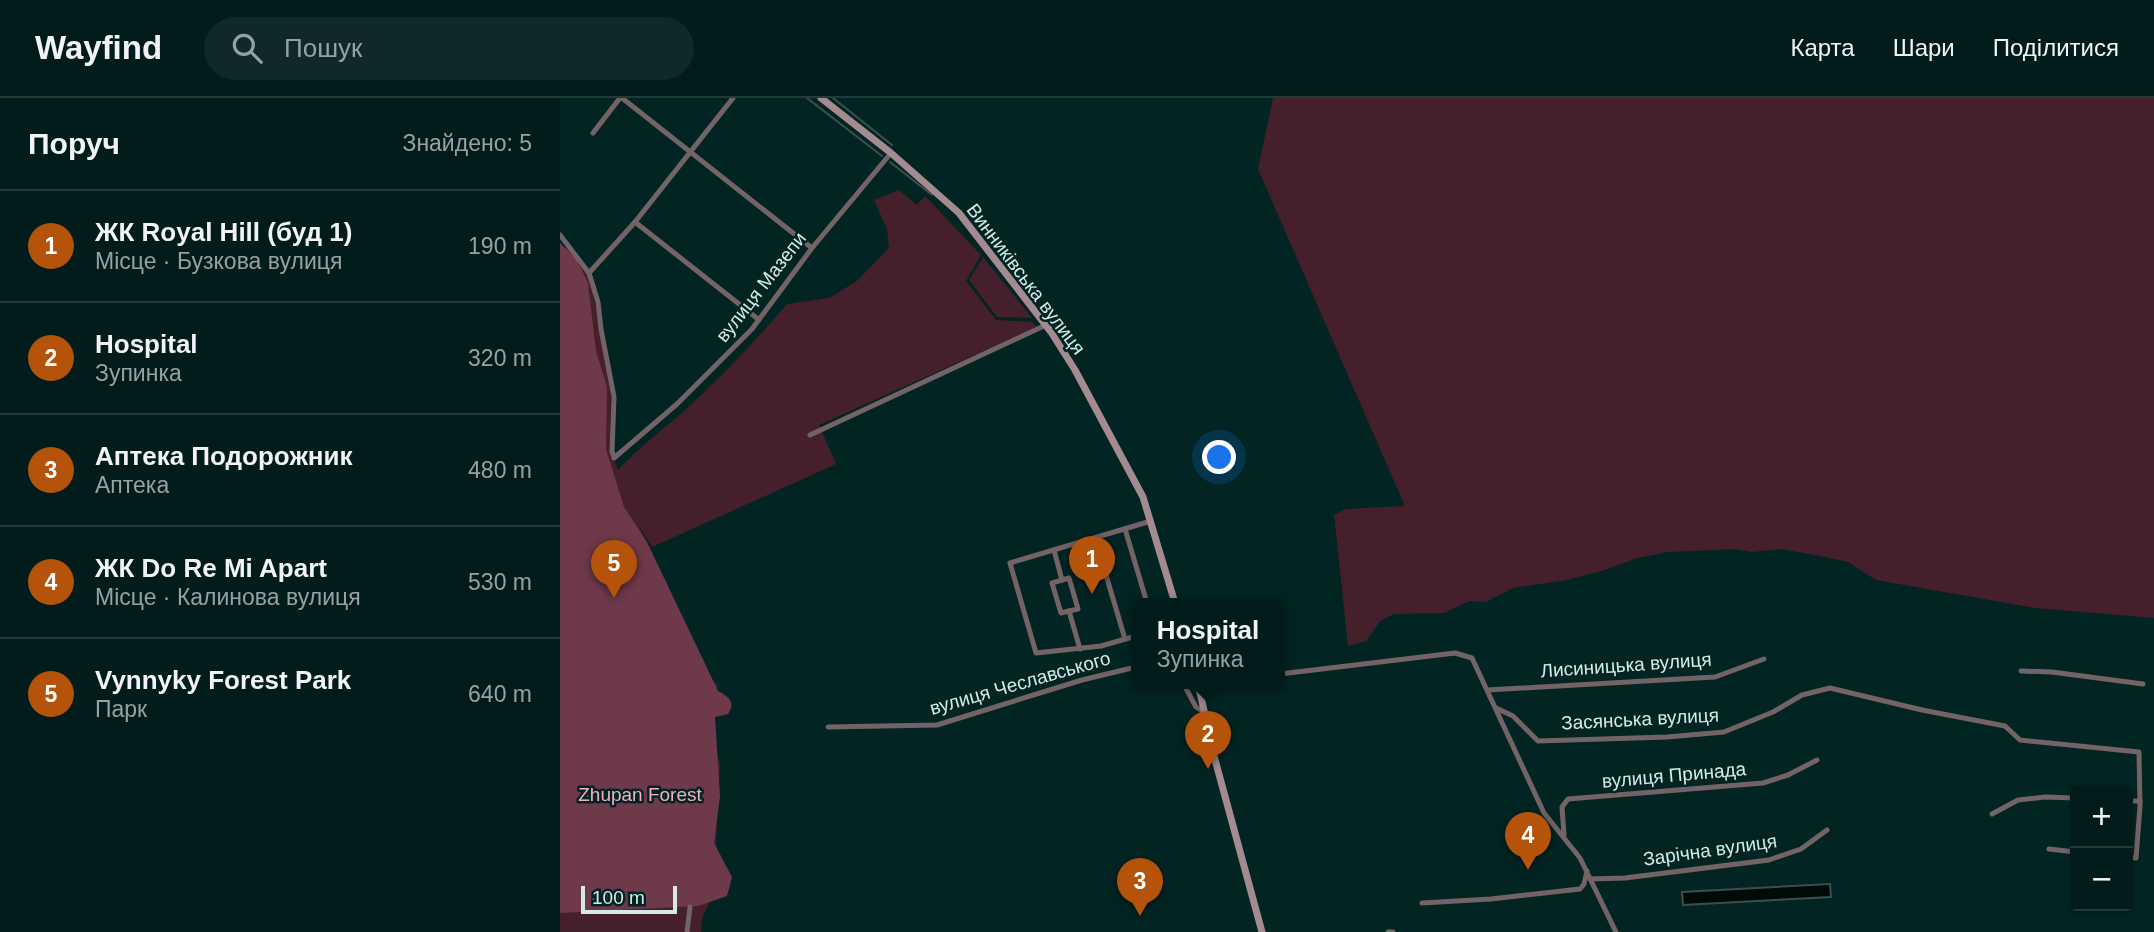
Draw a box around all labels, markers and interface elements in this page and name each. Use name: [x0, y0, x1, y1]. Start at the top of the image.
search box: [204, 17, 694, 80]
text: Wayfind: [35, 29, 162, 66]
icon: search: [228, 29, 266, 67]
text: Пошук: [284, 33, 363, 63]
text: Карта: [1790, 34, 1855, 61]
text: Шари: [1893, 34, 1955, 61]
text: Поділитися: [1993, 34, 2119, 61]
text: Поруч: [28, 127, 120, 160]
text: Знайдено: 5: [402, 130, 532, 156]
street label: Винниківська вулиця: [963, 200, 1089, 358]
text: ЖК Royal Hill (буд 1): [95, 217, 352, 247]
street label: вулиця Мазепи: [712, 228, 810, 346]
text: 1: [45, 233, 57, 259]
text: 190 m: [468, 233, 532, 259]
text: Місце · Бузкова вулиця: [95, 248, 342, 274]
text: Hospital: [95, 329, 198, 359]
text: 2: [45, 345, 57, 371]
text: 320 m: [468, 345, 532, 371]
text: Зупинка: [95, 360, 182, 386]
your location: [1202, 440, 1236, 474]
text: Аптека Подорожник: [95, 441, 353, 471]
text: 3: [45, 457, 57, 483]
text: 480 m: [468, 457, 532, 483]
text: Аптека: [95, 472, 169, 498]
pin: 1: [1069, 536, 1115, 594]
pin: 5: [591, 540, 637, 598]
text: ЖК Do Re Mi Apart: [95, 553, 327, 583]
text: 4: [45, 569, 57, 595]
text: 530 m: [468, 569, 532, 595]
text: Місце · Калинова вулиця: [95, 584, 361, 610]
popup: [1131, 598, 1285, 689]
text: Hospital: [1157, 615, 1259, 645]
text: Зупинка: [1157, 646, 1243, 672]
street label: вулиця Чеславського: [927, 647, 1113, 719]
street label: Лисиницька вулиця: [1540, 649, 1712, 681]
text: Vynnyky Forest Park: [95, 665, 351, 695]
text: 5: [45, 681, 57, 707]
text: 640 m: [468, 681, 532, 707]
text: Парк: [95, 696, 147, 722]
street label: Засянська вулиця: [1561, 704, 1719, 734]
pin: 2: [1185, 711, 1231, 769]
street label: вулиця Принада: [1601, 758, 1747, 792]
park label: Zhupan Forest: [578, 784, 702, 805]
map controls: [2070, 785, 2133, 911]
button: +: [2070, 785, 2133, 848]
pin: 4: [1505, 812, 1551, 870]
street label: Зарічна вулиця: [1642, 830, 1778, 870]
button: −: [2070, 848, 2133, 911]
pin: 3: [1117, 858, 1163, 916]
scale bar: [581, 883, 677, 915]
text: 100 m: [592, 887, 645, 908]

